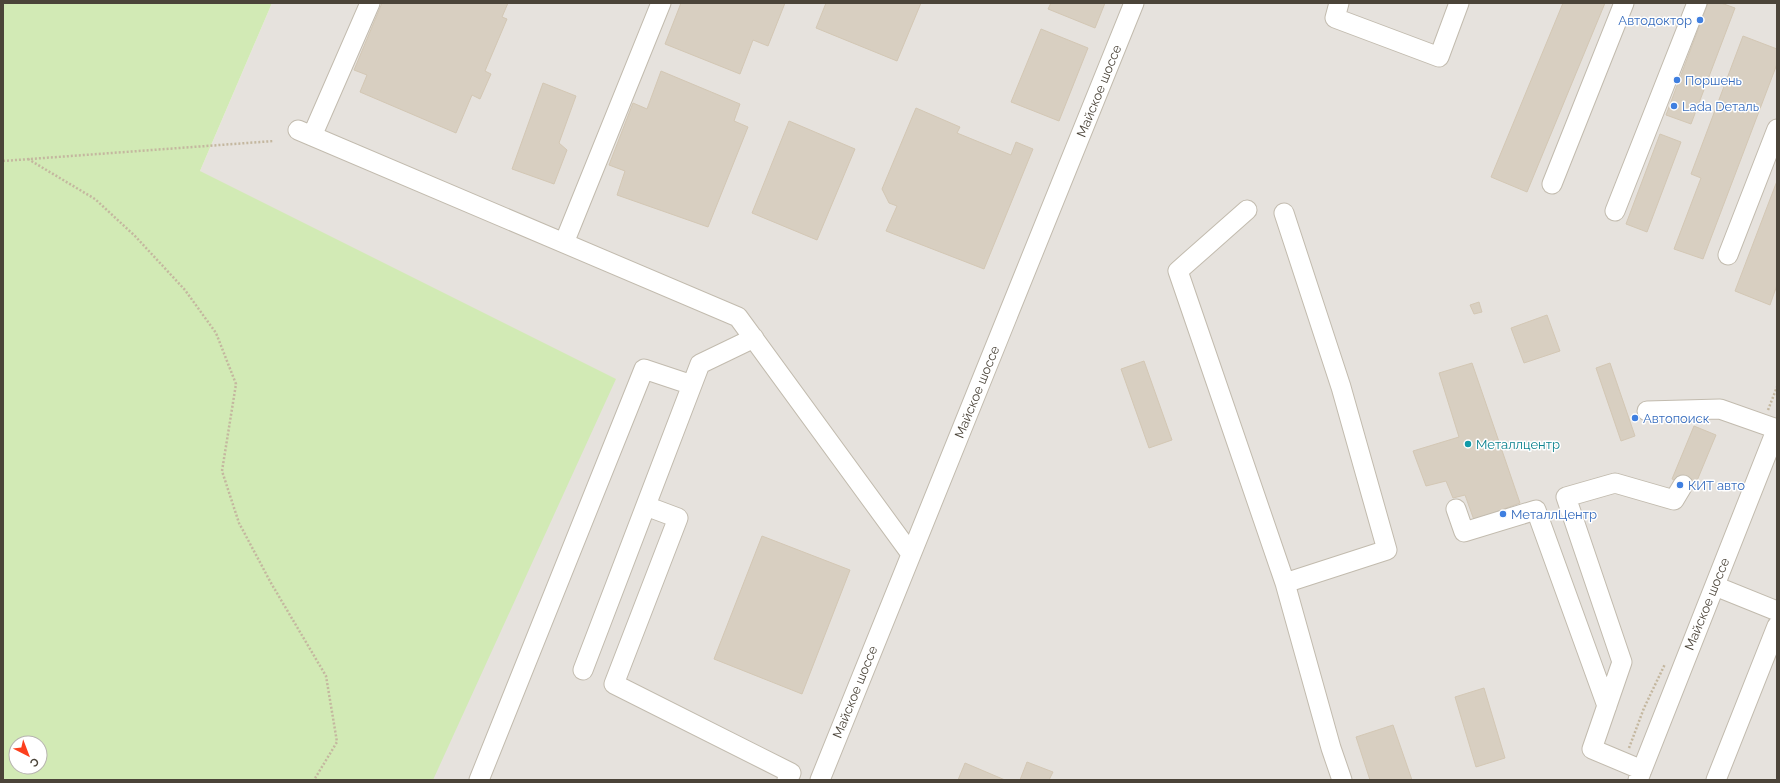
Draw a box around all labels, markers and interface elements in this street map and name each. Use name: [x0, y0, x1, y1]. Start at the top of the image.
place label: Автодоктор: [1618, 13, 1692, 28]
marker: Автодоктор: [1695, 15, 1705, 25]
street label: Майское шоссе: [1074, 42, 1124, 139]
place label: Поршень: [1685, 73, 1742, 88]
marker: Поршень: [1672, 75, 1682, 85]
place label: Lada Dеталь: [1682, 99, 1759, 114]
marker: Lada Dеталь: [1669, 101, 1679, 111]
street label: Майское шоссе: [952, 343, 1002, 440]
place label: Автопоиск: [1643, 411, 1710, 426]
marker: Автопоиск: [1630, 413, 1640, 423]
place label: Металлцентр: [1476, 437, 1560, 452]
marker: Металлцентр: [1463, 439, 1473, 449]
place label: КИТ авто: [1688, 478, 1745, 493]
marker: КИТ авто: [1675, 480, 1685, 490]
place label: МеталлЦентр: [1511, 507, 1597, 522]
marker: МеталлЦентр: [1498, 509, 1508, 519]
street label: Майское шоссе: [1682, 555, 1732, 652]
street label: Майское шоссе: [830, 643, 880, 740]
north arrow: [8, 735, 48, 775]
text: С: [27, 755, 42, 770]

